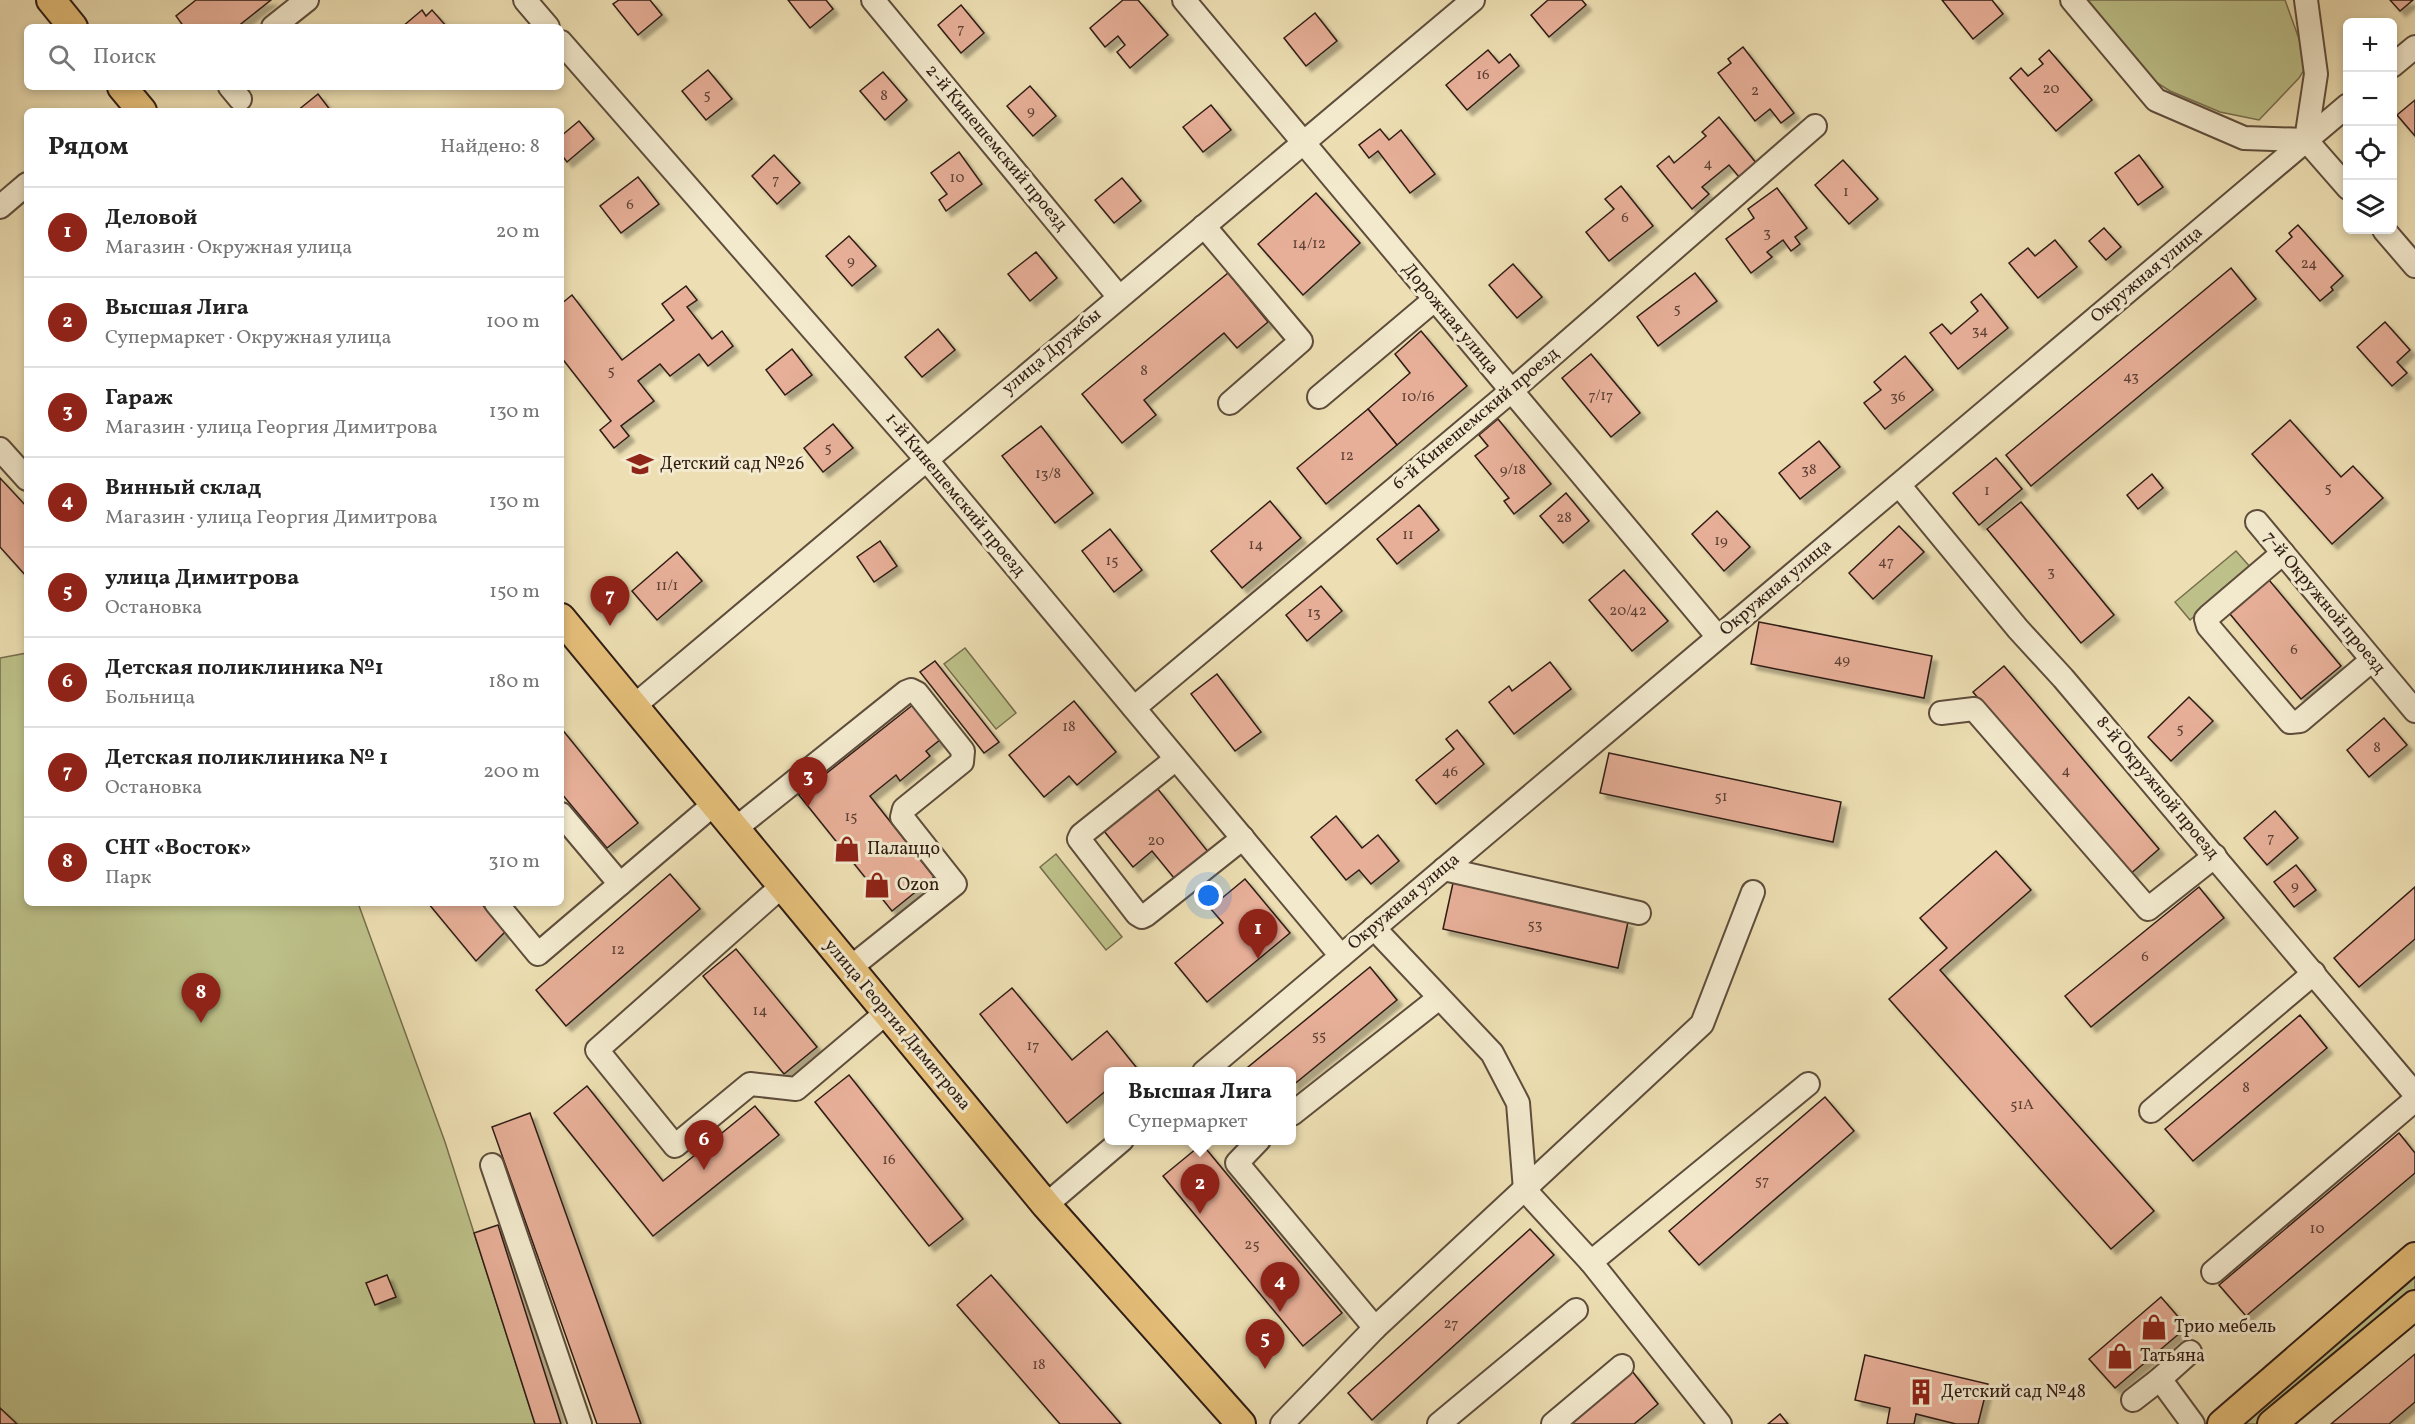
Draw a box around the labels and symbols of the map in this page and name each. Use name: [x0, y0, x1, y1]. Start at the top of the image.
house number: 7: [957, 19, 965, 40]
street label: 2-й Кинешемский проезд: [919, 59, 1073, 237]
house number: 16: [1476, 65, 1490, 86]
house number: 20: [2043, 79, 2059, 100]
house number: 2: [1751, 81, 1759, 102]
house number: 5: [703, 85, 711, 106]
house number: 8: [880, 86, 888, 107]
house number: 9: [1027, 101, 1035, 122]
house number: 4: [1704, 154, 1713, 175]
house number: 10: [950, 168, 964, 189]
house number: 7: [772, 170, 780, 191]
house number: 1: [1843, 182, 1849, 203]
house number: 6: [626, 195, 634, 216]
house number: 6: [1621, 208, 1629, 229]
street label: Окружная улица: [2086, 221, 2208, 329]
house number: 3: [1763, 223, 1771, 244]
house number: 14/12: [1292, 234, 1326, 255]
house number: 9: [847, 251, 855, 272]
house number: 24: [2301, 254, 2317, 275]
street label: Дорожная улица: [1396, 258, 1504, 380]
house number: 5: [1673, 299, 1681, 320]
street label: улица Дружбы: [997, 303, 1107, 401]
house number: 34: [1972, 321, 1988, 342]
street label: 6-й Кинешемский проезд: [1387, 342, 1565, 496]
house number: 5: [607, 361, 615, 382]
house number: 8: [1140, 361, 1148, 382]
house number: 43: [2123, 367, 2139, 388]
house number: 7/17: [1589, 386, 1613, 407]
house number: 10/16: [1401, 387, 1435, 408]
house number: 36: [1890, 387, 1906, 408]
street label: 1-й Кинешемский проезд: [879, 408, 1031, 582]
house number: 5: [824, 438, 832, 459]
house number: 12: [1340, 446, 1354, 467]
school or university icon: Детский сад №26: [625, 449, 655, 479]
place label: Детский сад №26: [660, 452, 804, 477]
house number: 9/18: [1500, 460, 1526, 481]
house number: 38: [1801, 460, 1817, 481]
house number: 13/8: [1035, 464, 1061, 485]
house number: 5: [2324, 478, 2332, 499]
house number: 1: [1984, 481, 1990, 502]
house number: 28: [1556, 508, 1572, 529]
house number: 11: [1402, 525, 1414, 546]
street label: 7-й Окружной проезд: [2257, 526, 2391, 680]
house number: 19: [1714, 531, 1728, 552]
street label: Окружная улица: [1715, 534, 1837, 642]
house number: 14: [1249, 535, 1263, 556]
house number: 15: [1105, 551, 1119, 572]
house number: 47: [1878, 552, 1894, 573]
house number: 3: [2047, 562, 2055, 583]
pin: 7: [590, 576, 630, 626]
house number: 11/1: [656, 576, 678, 597]
house number: 20/42: [1609, 601, 1647, 622]
house number: 13: [1307, 603, 1321, 624]
house number: 6: [2290, 640, 2298, 661]
house number: 49: [1834, 650, 1850, 671]
street label: 8-й Окружной проезд: [2090, 711, 2224, 865]
house number: 18: [1062, 717, 1076, 738]
house number: 5: [2176, 719, 2184, 740]
house number: 8: [2373, 738, 2381, 759]
pin: 3: [788, 758, 828, 807]
house number: 4: [2062, 761, 2071, 782]
house number: 46: [1442, 762, 1458, 783]
house number: 51: [1714, 787, 1728, 808]
house number: 15: [844, 807, 858, 828]
house number: 7: [2267, 828, 2275, 849]
house number: 20: [1148, 831, 1164, 852]
shop icon: Палаццо: [832, 834, 862, 864]
place label: Палаццо: [867, 837, 940, 862]
street label: Окружная улица: [1343, 848, 1465, 956]
shop icon: Ozon: [862, 870, 892, 900]
place label: Ozon: [897, 873, 940, 898]
house number: 9: [2291, 876, 2299, 897]
your location: [1194, 881, 1223, 910]
pin: 1: [1238, 910, 1278, 959]
house number: 53: [1528, 915, 1542, 936]
street label: улица Георгия Димитрова: [818, 934, 976, 1116]
house number: 12: [611, 940, 625, 961]
house number: 6: [2141, 947, 2149, 968]
pin: 8: [182, 974, 220, 1023]
house number: 14: [753, 1001, 767, 1022]
house number: 55: [1312, 1026, 1326, 1047]
house number: 17: [1026, 1036, 1040, 1057]
house number: 8: [2242, 1078, 2250, 1099]
house number: 51А: [2010, 1095, 2034, 1116]
pin: 6: [684, 1120, 724, 1170]
house number: 16: [882, 1150, 896, 1171]
pin: 2: [1180, 1164, 1220, 1214]
house number: 57: [1755, 1171, 1769, 1192]
house number: 10: [2310, 1219, 2324, 1240]
house number: 25: [1244, 1235, 1260, 1256]
pin: 4: [1260, 1262, 1300, 1312]
shop icon: Трио мебель: [2139, 1312, 2169, 1342]
house number: 27: [1444, 1314, 1458, 1335]
place label: Трио мебель: [2174, 1315, 2276, 1340]
pin: 5: [1246, 1320, 1284, 1369]
shop icon: Татьяна: [2105, 1341, 2135, 1371]
place label: Татьяна: [2140, 1344, 2205, 1369]
house number: 18: [1032, 1355, 1046, 1376]
building icon: Детский сад №48: [1906, 1377, 1936, 1407]
place label: Детский сад №48: [1941, 1380, 2086, 1405]

